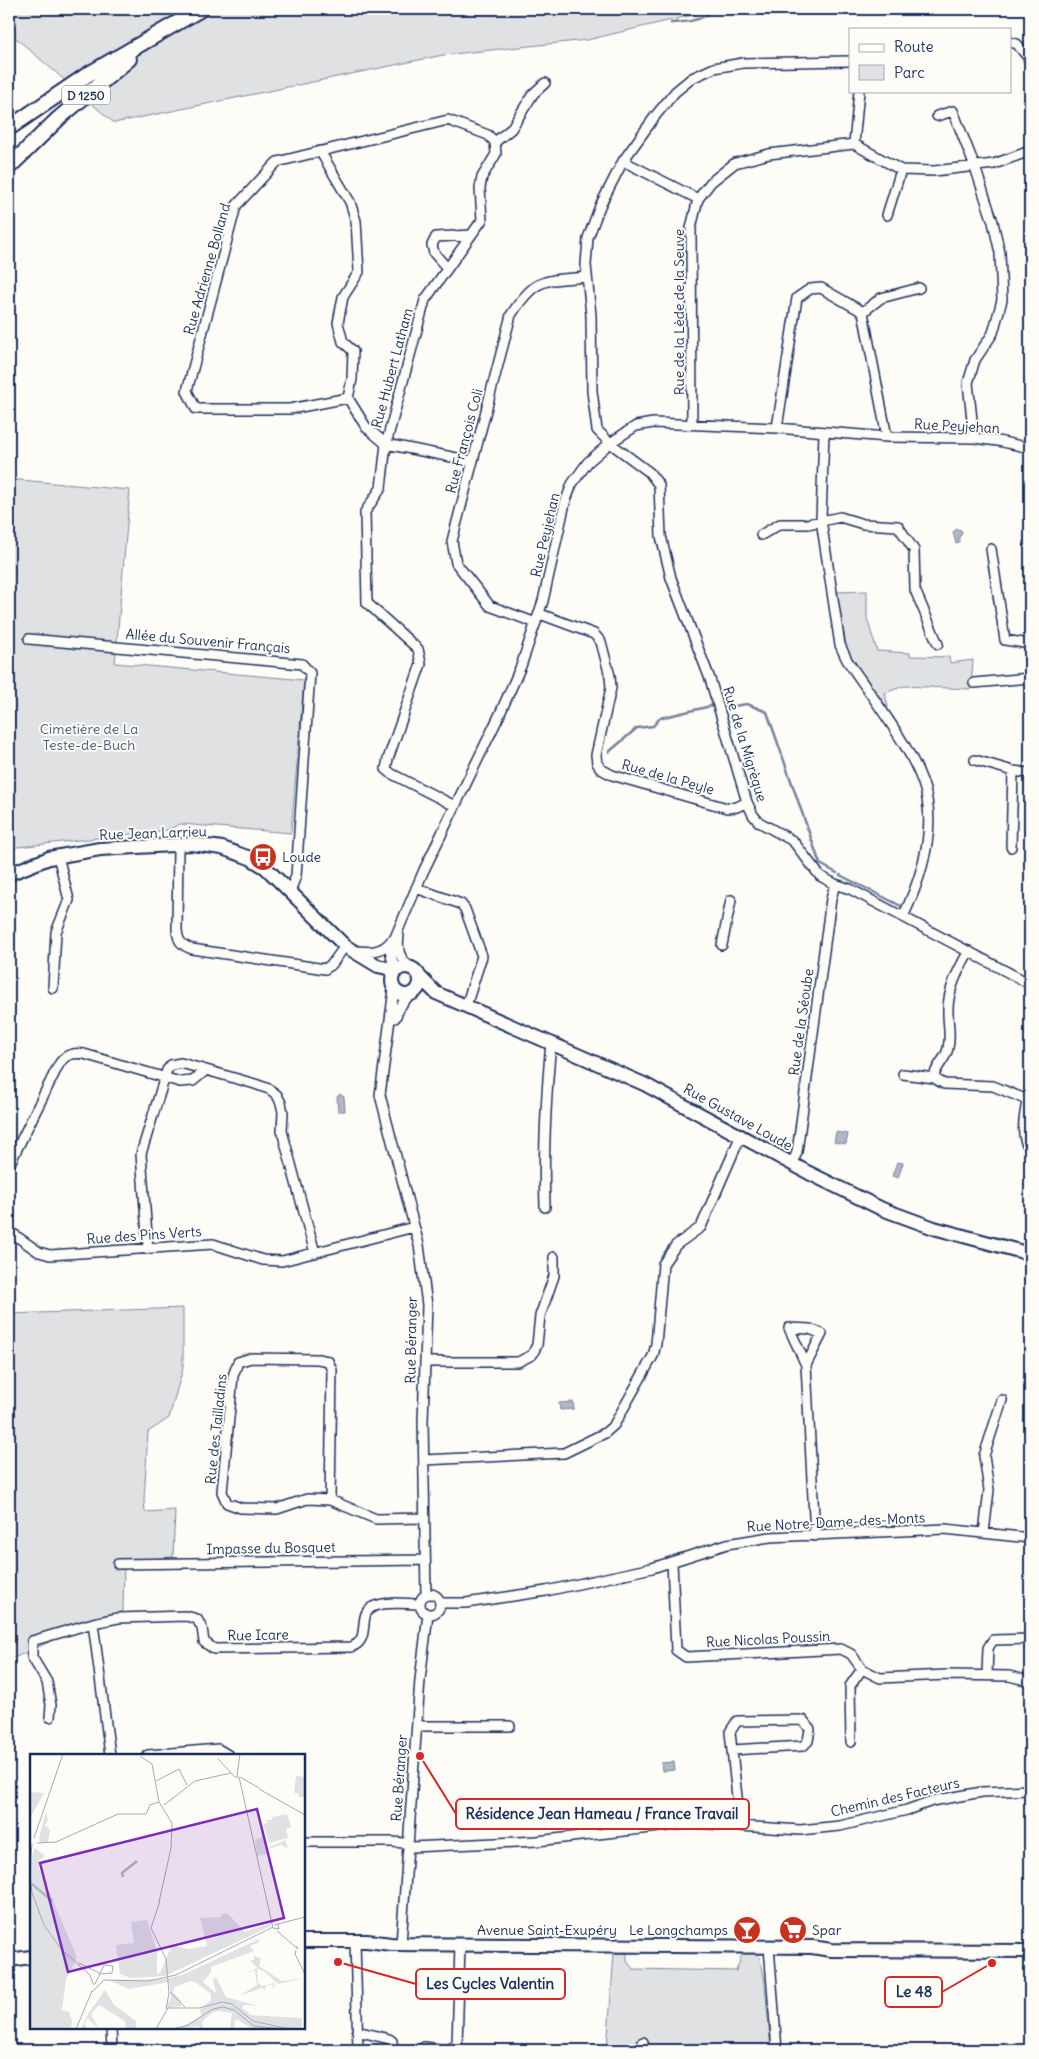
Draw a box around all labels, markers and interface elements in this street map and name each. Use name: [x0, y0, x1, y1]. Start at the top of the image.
legend: [849, 28, 1012, 92]
text: Route: [894, 37, 934, 56]
text: Parc: [894, 63, 925, 82]
road number: D 1250: [62, 86, 110, 104]
street label: Rue Adrienne Bolland: [180, 201, 234, 337]
street label: Rue de la Lède de la Seuve: [670, 229, 688, 395]
street label: Rue Hubert Latham: [367, 306, 417, 430]
street label: Rue François Coli: [441, 387, 487, 495]
street label: Rue Peyjehan: [914, 415, 1000, 437]
street label: Rue Peyjehan: [527, 491, 563, 579]
street label: Allée du Souvenir Français: [125, 625, 291, 657]
street label: Rue de la Migrèque: [719, 684, 771, 804]
park label: Cimetière de La Teste-de-Buch: [40, 720, 138, 754]
street label: Rue de la Peyle: [620, 755, 716, 799]
street label: Rue Jean Larrieu: [99, 822, 207, 844]
bus stop icon: Loude: [248, 842, 278, 872]
place label: Loude: [282, 848, 321, 866]
street label: Rue de la Séoube: [785, 967, 817, 1077]
street label: Rue Gustave Loude: [680, 1080, 796, 1154]
street label: Rue des Pins Verts: [86, 1222, 202, 1248]
street label: Rue Béranger: [401, 1296, 421, 1384]
street label: Rue des Tailladins: [201, 1373, 231, 1485]
street label: Rue Notre-Dame-des-Monts: [746, 1508, 926, 1536]
street label: Impasse du Bosquet: [206, 1538, 336, 1558]
street label: Rue Icare: [227, 1625, 289, 1645]
street label: Rue Nicolas Poussin: [705, 1627, 831, 1651]
street label: Rue Béranger: [387, 1734, 411, 1822]
inset map: [30, 1754, 305, 2029]
street label: Chemin des Facteurs: [829, 1773, 961, 1821]
callout: Résidence Jean Hameau / France Travail: [456, 1799, 749, 1829]
text: Résidence Jean Hameau / France Travail: [466, 1804, 738, 1823]
bar icon: Le Longchamps: [732, 1915, 762, 1945]
supermarket icon: Spar: [778, 1915, 808, 1945]
street label: Avenue Saint-Exupéry: [477, 1921, 617, 1939]
place label: Le Longchamps: [629, 1921, 728, 1939]
place label: Spar: [812, 1921, 842, 1939]
callout: Les Cycles Valentin: [416, 1969, 565, 1999]
text: Les Cycles Valentin: [426, 1974, 554, 1994]
callout: Le 48: [885, 1977, 942, 2007]
text: Le 48: [896, 1982, 933, 2001]

